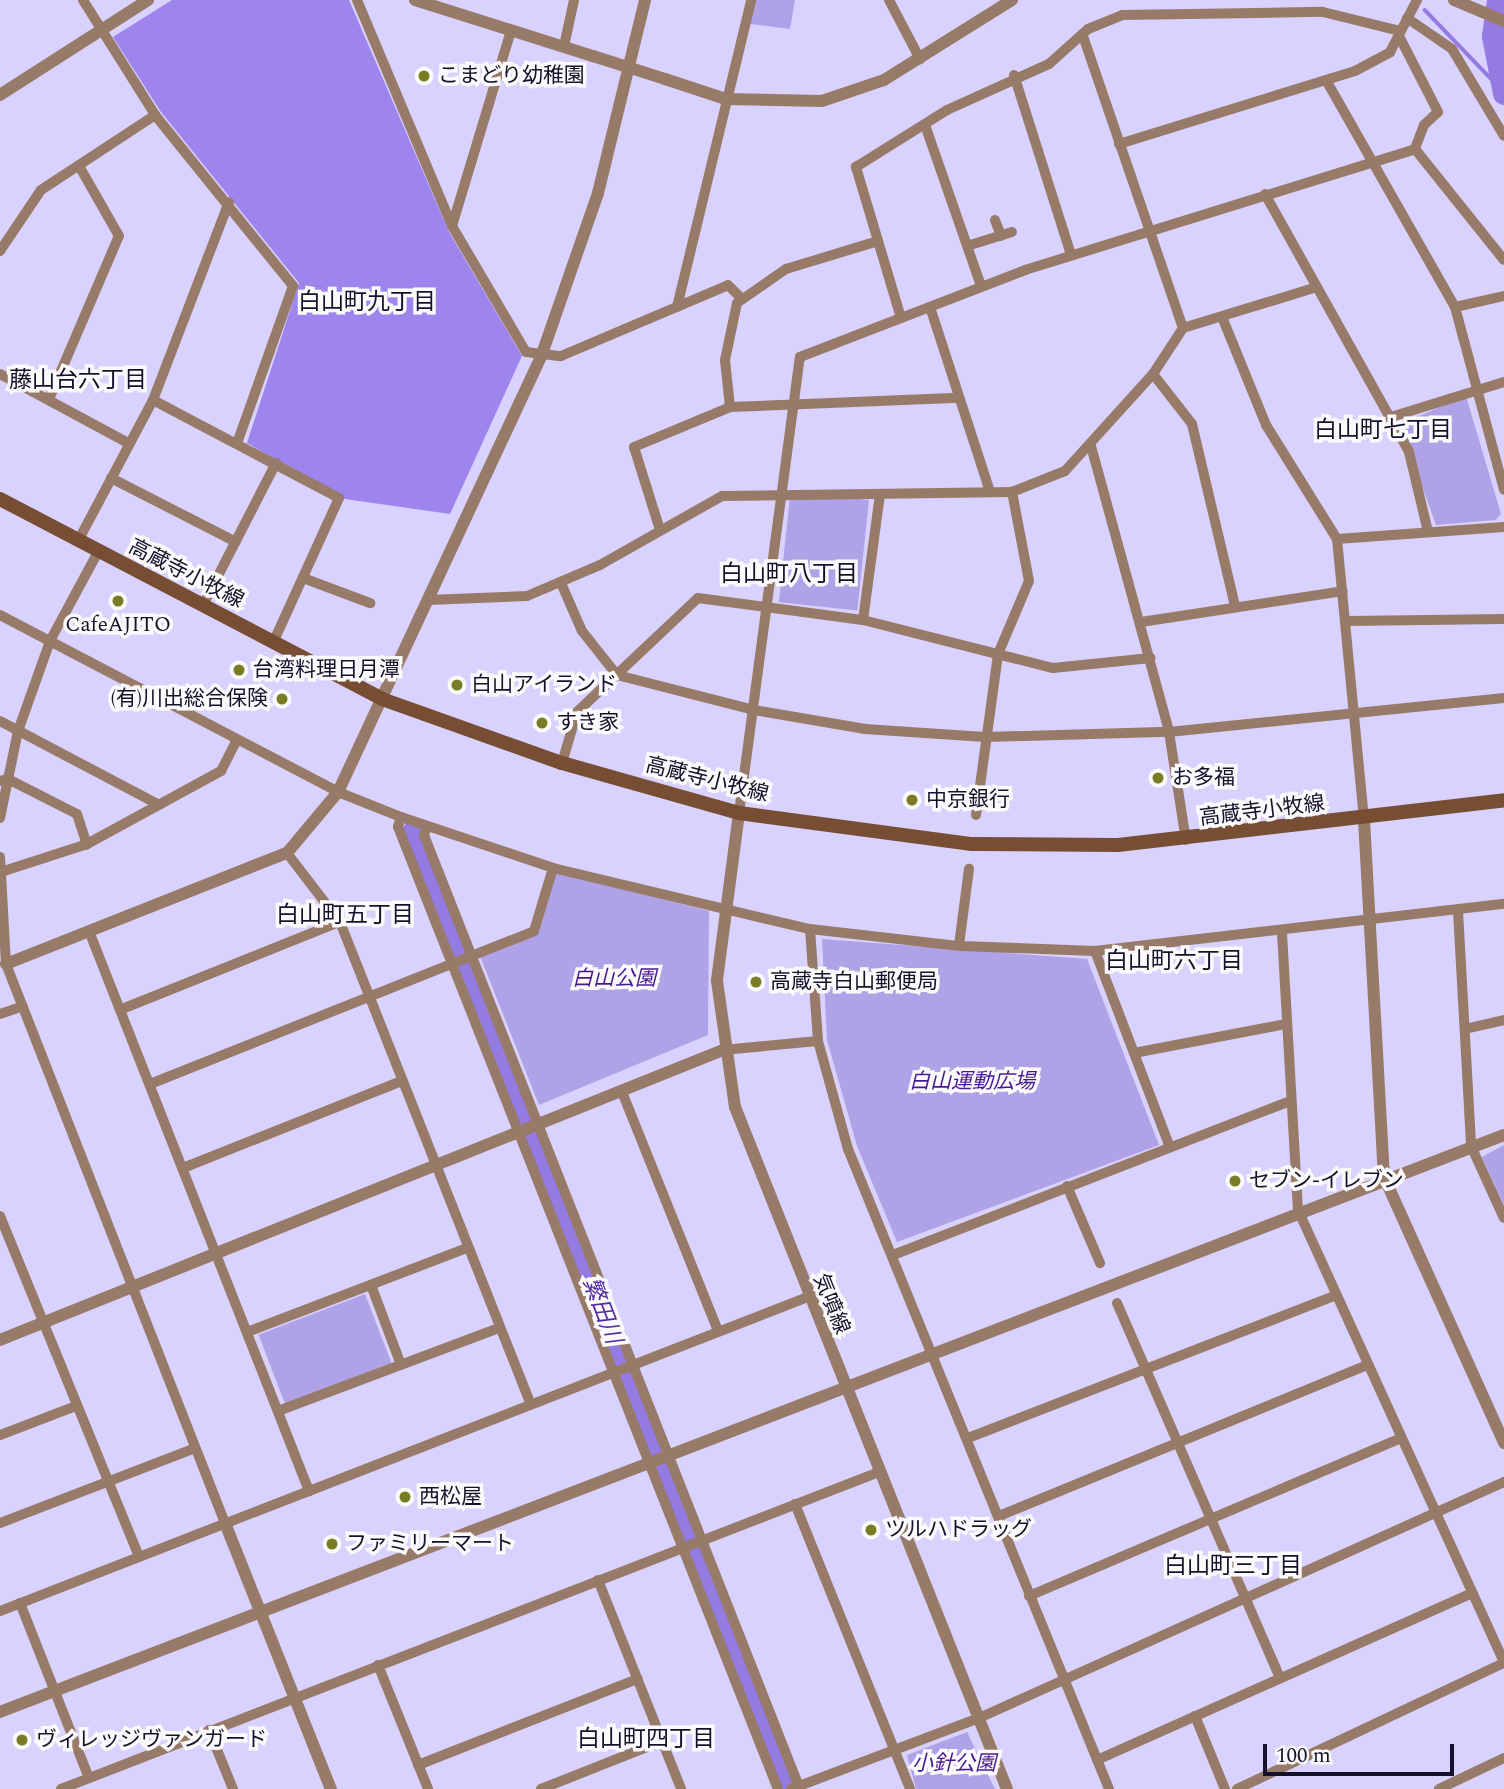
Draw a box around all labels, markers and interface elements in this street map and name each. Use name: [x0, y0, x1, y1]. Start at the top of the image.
place label: こまどり幼稚園: [438, 63, 585, 89]
marker: こまどり幼稚園: [416, 68, 432, 84]
district label: 白山町九丁目: [298, 289, 436, 317]
district label: 藤山台六丁目: [9, 367, 147, 395]
district label: 白山町七丁目: [1314, 417, 1452, 445]
street label: 高蔵寺小牧線: [124, 534, 248, 614]
district label: 白山町八丁目: [720, 561, 858, 589]
marker: CafeAJITO: [110, 593, 126, 609]
place label: CafeAJITO: [65, 612, 171, 638]
place label: 台湾料理日月潭: [253, 657, 400, 683]
marker: 台湾料理日月潭: [231, 662, 247, 678]
place label: 白山アイランド: [471, 672, 618, 698]
marker: 白山アイランド: [449, 677, 465, 693]
place label: (有)川出総合保険: [111, 686, 268, 712]
marker: (有)川出総合保険: [274, 691, 290, 707]
place label: すき家: [556, 710, 619, 736]
marker: すき家: [534, 715, 550, 731]
street label: 高蔵寺小牧線: [643, 753, 771, 807]
place label: お多福: [1172, 765, 1235, 791]
marker: お多福: [1150, 770, 1166, 786]
place label: 中京銀行: [926, 787, 1010, 813]
street label: 高蔵寺小牧線: [1198, 791, 1326, 831]
marker: 中京銀行: [904, 792, 920, 808]
district label: 白山町五丁目: [276, 902, 414, 930]
district label: 白山町六丁目: [1105, 948, 1243, 976]
park label: 白山公園: [572, 966, 656, 992]
place label: 高蔵寺白山郵便局: [770, 969, 938, 995]
marker: 高蔵寺白山郵便局: [748, 974, 764, 990]
park label: 白山運動広場: [909, 1069, 1035, 1095]
place label: セブン-イレブン: [1249, 1168, 1404, 1194]
marker: セブン-イレブン: [1227, 1173, 1243, 1189]
street label: 気噴線: [808, 1270, 854, 1338]
water label: 繁田川: [576, 1274, 626, 1348]
place label: 西松屋: [419, 1484, 482, 1510]
marker: 西松屋: [397, 1489, 413, 1505]
place label: ツルハドラッグ: [885, 1517, 1032, 1543]
marker: ツルハドラッグ: [863, 1522, 879, 1538]
place label: ファミリーマート: [346, 1531, 514, 1557]
marker: ファミリーマート: [324, 1536, 340, 1552]
district label: 白山町三丁目: [1164, 1553, 1302, 1581]
district label: 白山町四丁目: [577, 1726, 715, 1754]
place label: ヴィレッジヴァンガード: [36, 1727, 267, 1753]
scale bar: [1266, 1730, 1457, 1774]
marker: ヴィレッジヴァンガード: [14, 1732, 30, 1748]
text: 100 m: [1276, 1740, 1331, 1772]
park label: 小針公園: [912, 1751, 996, 1777]

